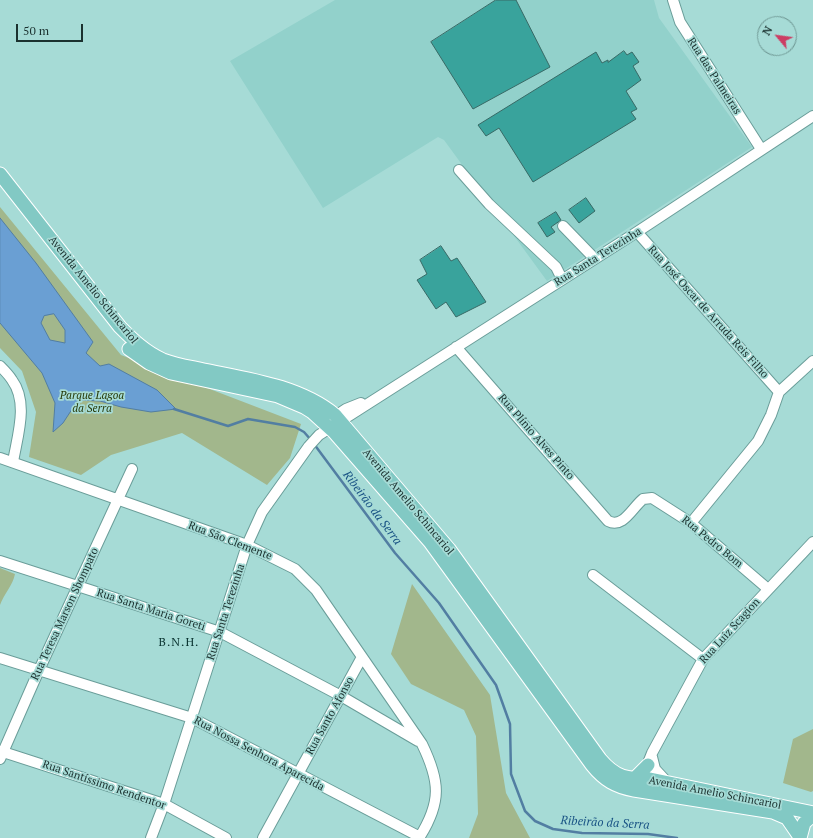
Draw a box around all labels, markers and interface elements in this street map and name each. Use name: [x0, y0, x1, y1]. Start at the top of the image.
scale bar: [18, 16, 85, 42]
north arrow: [757, 16, 797, 56]
text: 50 m: [23, 23, 49, 38]
text: N: [759, 24, 776, 38]
street label: Rua das Palmeiras: [684, 35, 744, 117]
street label: Rua Santa Terezinha: [552, 225, 644, 289]
street label: Avenida Amelio Schincariol: [45, 234, 141, 346]
street label: Rua José Oscar de Arruda Reis Filho: [645, 243, 771, 381]
park label: Parque Lagoa da Serra: [60, 389, 124, 415]
street label: Rua Plínio Alves Pinto: [495, 392, 577, 482]
street label: Avenida Amelio Schincariol: [360, 446, 456, 558]
water label: Ribeirão da Serra: [339, 468, 405, 548]
street label: Rua Pedro Bom: [679, 513, 745, 571]
street label: Rua São Clemente: [186, 519, 274, 563]
street label: Rua Teresa Marson Sbompato: [28, 546, 102, 682]
street label: Rua Santa Terezinha: [204, 562, 248, 662]
street label: Rua Santa Maria Goreti: [95, 586, 207, 634]
street label: Rua Luiz Scagion: [697, 596, 763, 666]
district label: B.N.H.: [159, 636, 199, 650]
street label: Rua Santo Afonso: [303, 675, 357, 757]
street label: Rua Nossa Senhora Aparecida: [192, 714, 326, 794]
street label: Rua Santíssimo Rendentor: [41, 758, 167, 812]
street label: Avenida Amelio Schincariol: [648, 774, 782, 812]
water label: Ribeirão da Serra: [560, 813, 650, 833]

